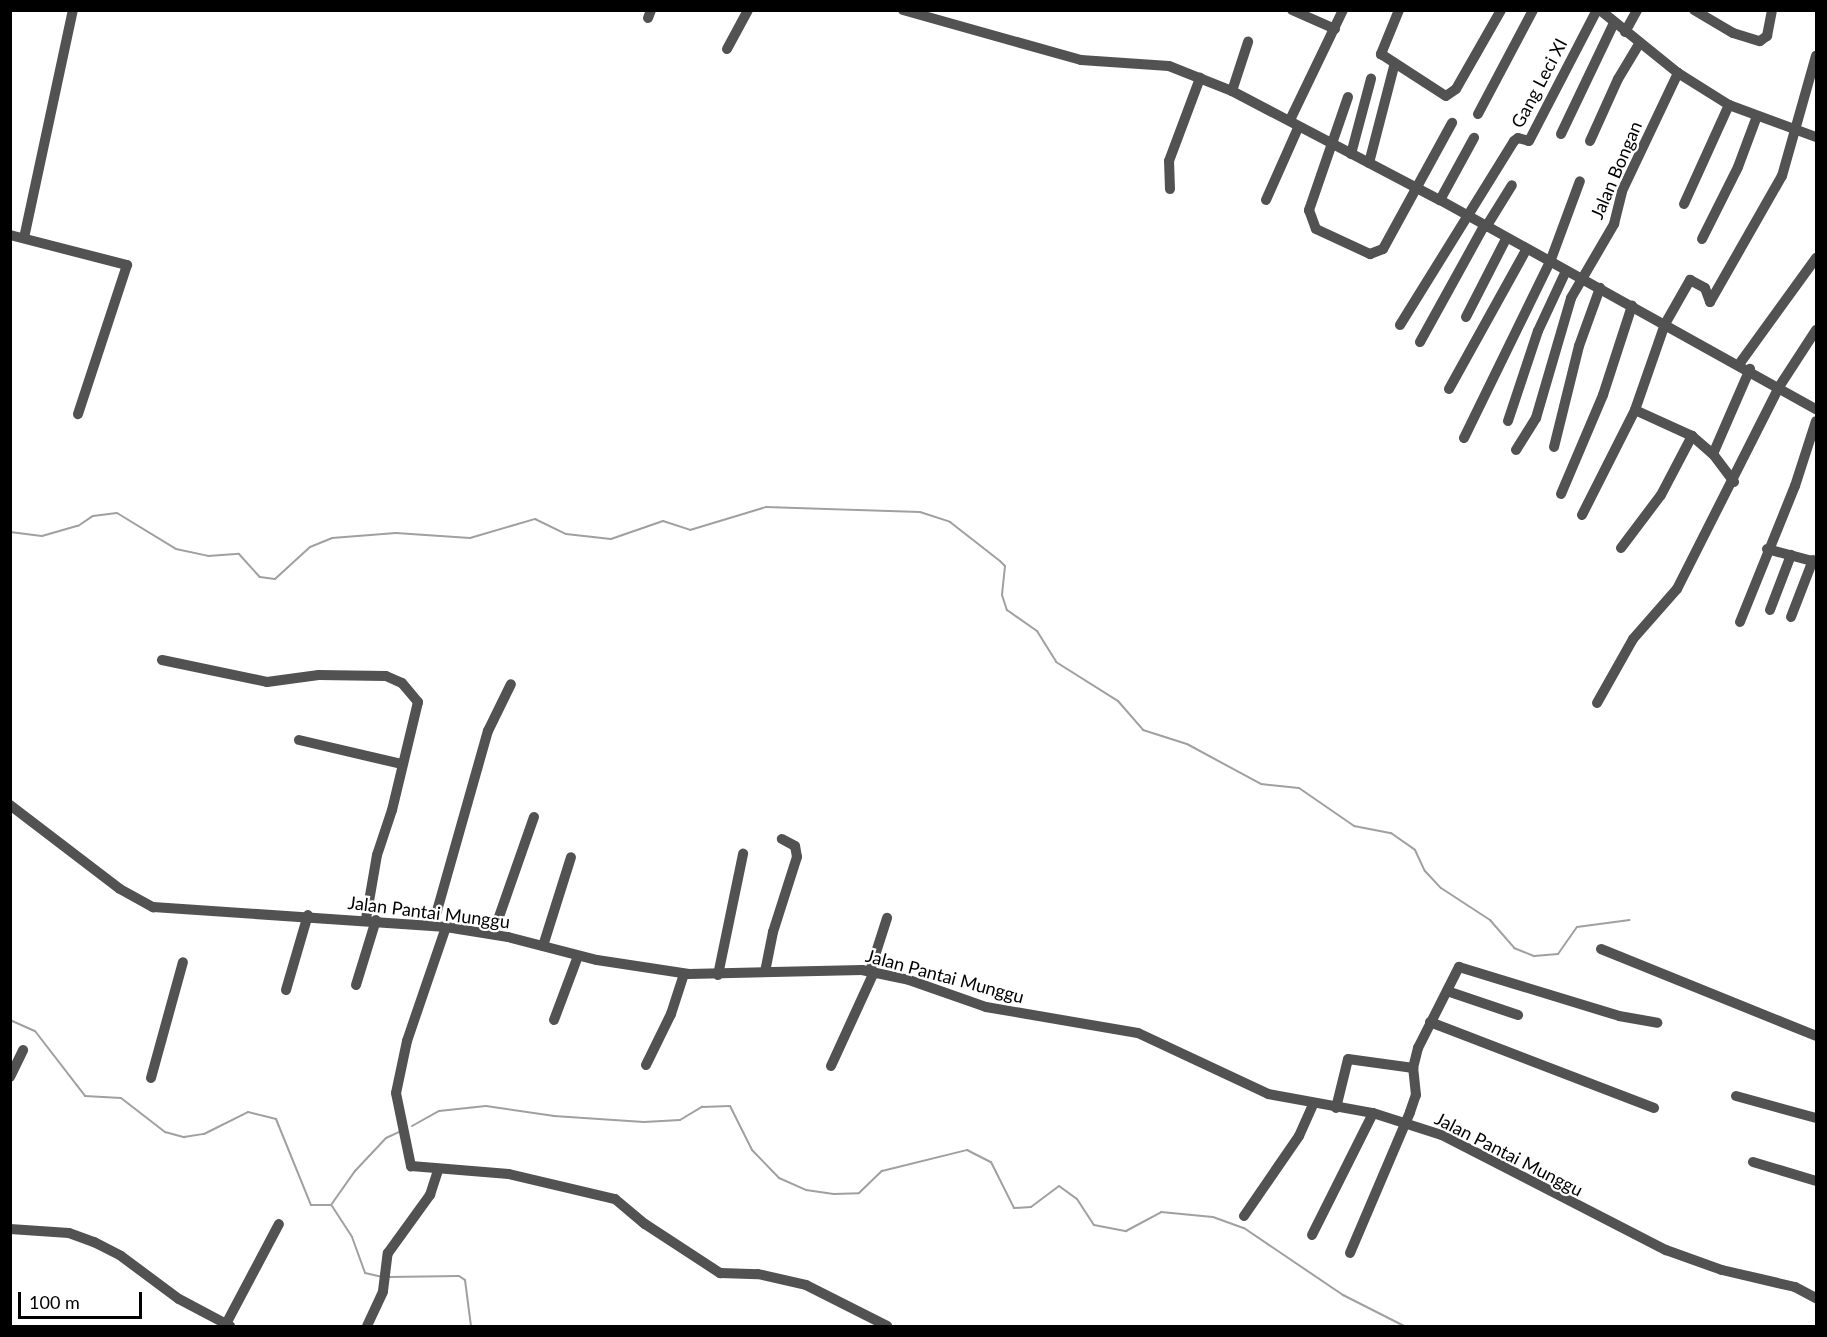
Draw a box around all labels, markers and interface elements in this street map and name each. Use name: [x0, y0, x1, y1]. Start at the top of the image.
street label: Gang Leci XI: [1506, 34, 1572, 132]
street label: Jalan Bongan: [1586, 118, 1646, 222]
street label: Jalan Pantai Munggu: [347, 891, 511, 933]
street label: Jalan Pantai Munggu: [863, 944, 1027, 1008]
street label: Jalan Pantai Munggu: [1431, 1107, 1587, 1201]
scale bar: [21, 1280, 146, 1318]
text: 100 m: [29, 1291, 80, 1313]

